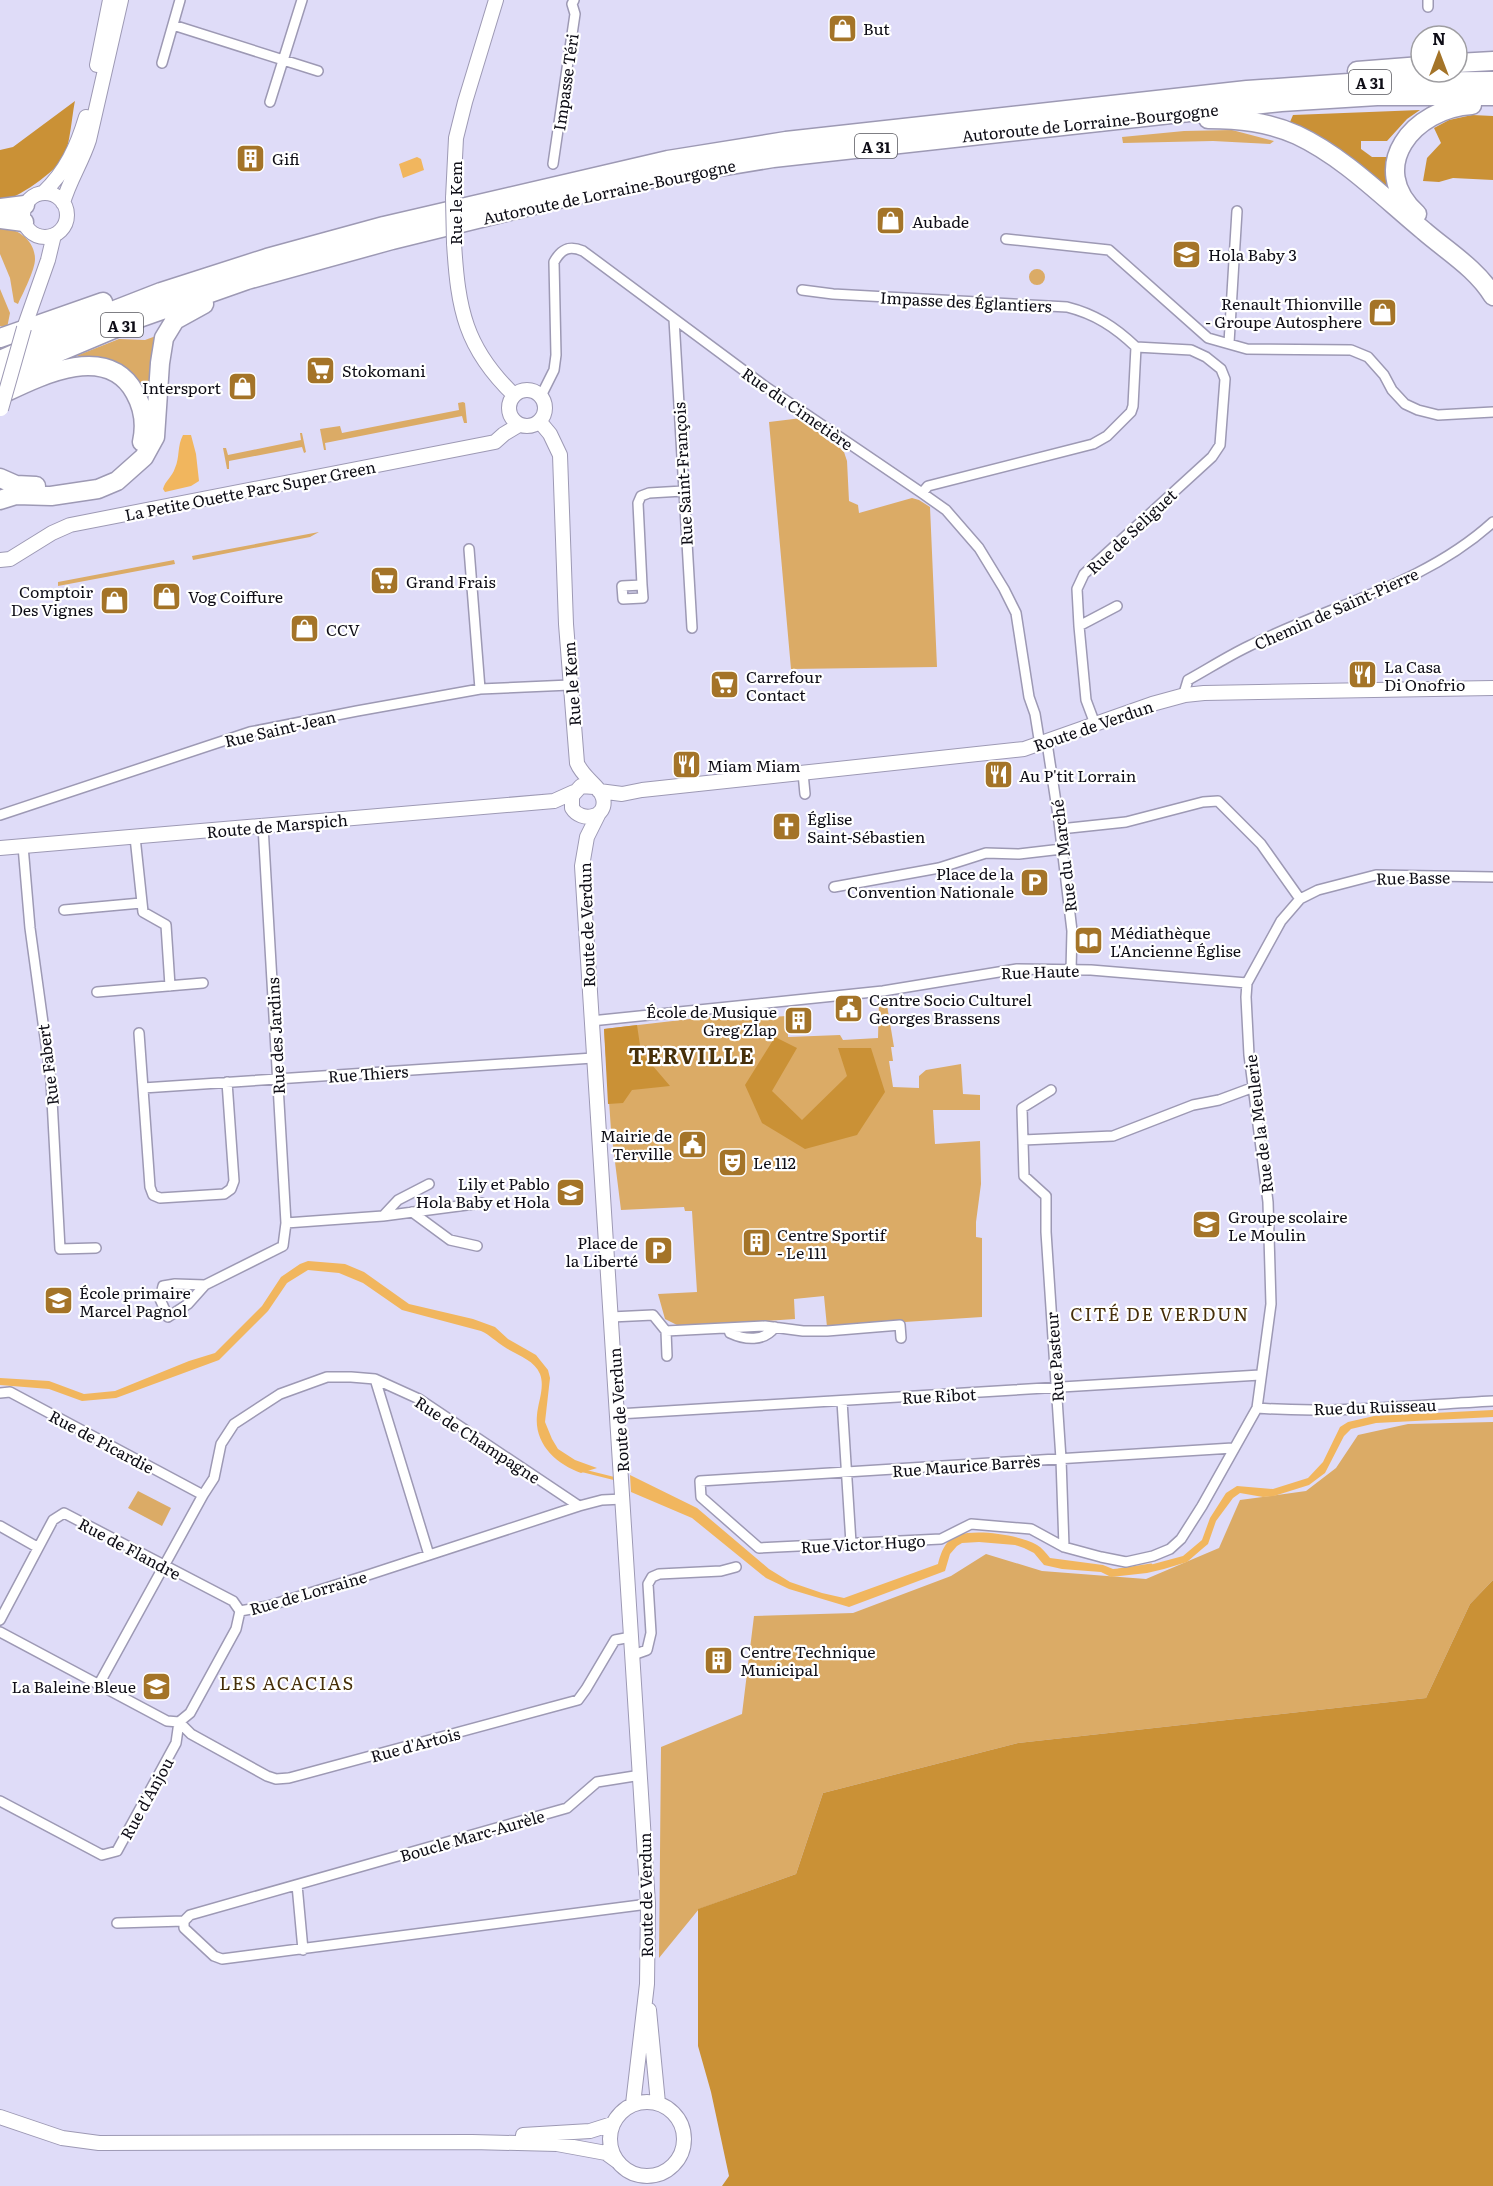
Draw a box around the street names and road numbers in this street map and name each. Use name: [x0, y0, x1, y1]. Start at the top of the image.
street label: Impasse Téri: [546, 32, 584, 132]
road number: A 31: [1349, 70, 1391, 94]
street label: Autoroute de Lorraine-Bourgogne: [960, 97, 1220, 147]
road number: A 31: [855, 134, 897, 158]
street label: Autoroute de Lorraine-Bourgogne: [480, 152, 738, 230]
street label: Rue le Kem: [443, 160, 467, 245]
street label: Impasse des Églantiers: [880, 285, 1052, 317]
road number: A 31: [101, 313, 143, 337]
street label: Rue du Cimetière: [737, 361, 859, 455]
street label: Rue Saint-François: [666, 401, 698, 547]
street label: La Petite Ouette Parc Super Green: [122, 454, 378, 526]
street label: Rue de Seliguet: [1081, 482, 1182, 579]
street label: Chemin de Saint-Pierre: [1250, 561, 1422, 655]
street label: Rue le Kem: [556, 640, 586, 727]
street label: Route de Verdun: [1030, 693, 1156, 757]
street label: Rue Saint-Jean: [222, 703, 338, 752]
street label: Rue du Marché: [1044, 798, 1082, 914]
street label: Route de Marspich: [205, 807, 349, 843]
street label: Route de Verdun: [572, 862, 600, 988]
street label: Rue Basse: [1376, 864, 1450, 890]
street label: Rue Haute: [1000, 958, 1080, 984]
street label: Rue des Jardins: [260, 977, 290, 1095]
street label: Rue Fabert: [30, 1022, 64, 1107]
street label: Rue de la Meulerie: [1238, 1053, 1278, 1195]
street label: Rue Thiers: [327, 1058, 409, 1088]
street label: Rue Pasteur: [1039, 1311, 1069, 1403]
street label: Route de Verdun: [602, 1346, 634, 1473]
street label: Rue Ribot: [901, 1381, 977, 1409]
street label: Rue de Champagne: [411, 1389, 545, 1489]
street label: Rue du Ruisseau: [1313, 1392, 1437, 1420]
street label: Rue de Picardie: [45, 1403, 159, 1479]
street label: Rue Maurice Barrès: [891, 1448, 1041, 1482]
street label: Rue de Flandre: [75, 1511, 185, 1585]
street label: Rue Victor Hugo: [800, 1528, 926, 1558]
street label: Rue de Lorraine: [247, 1564, 369, 1620]
street label: Rue d'Artois: [367, 1721, 463, 1767]
street label: Rue d'Anjou: [113, 1752, 179, 1844]
street label: Boucle Marc-Aurèle: [397, 1803, 547, 1867]
street label: Route de Verdun: [632, 1832, 658, 1958]

